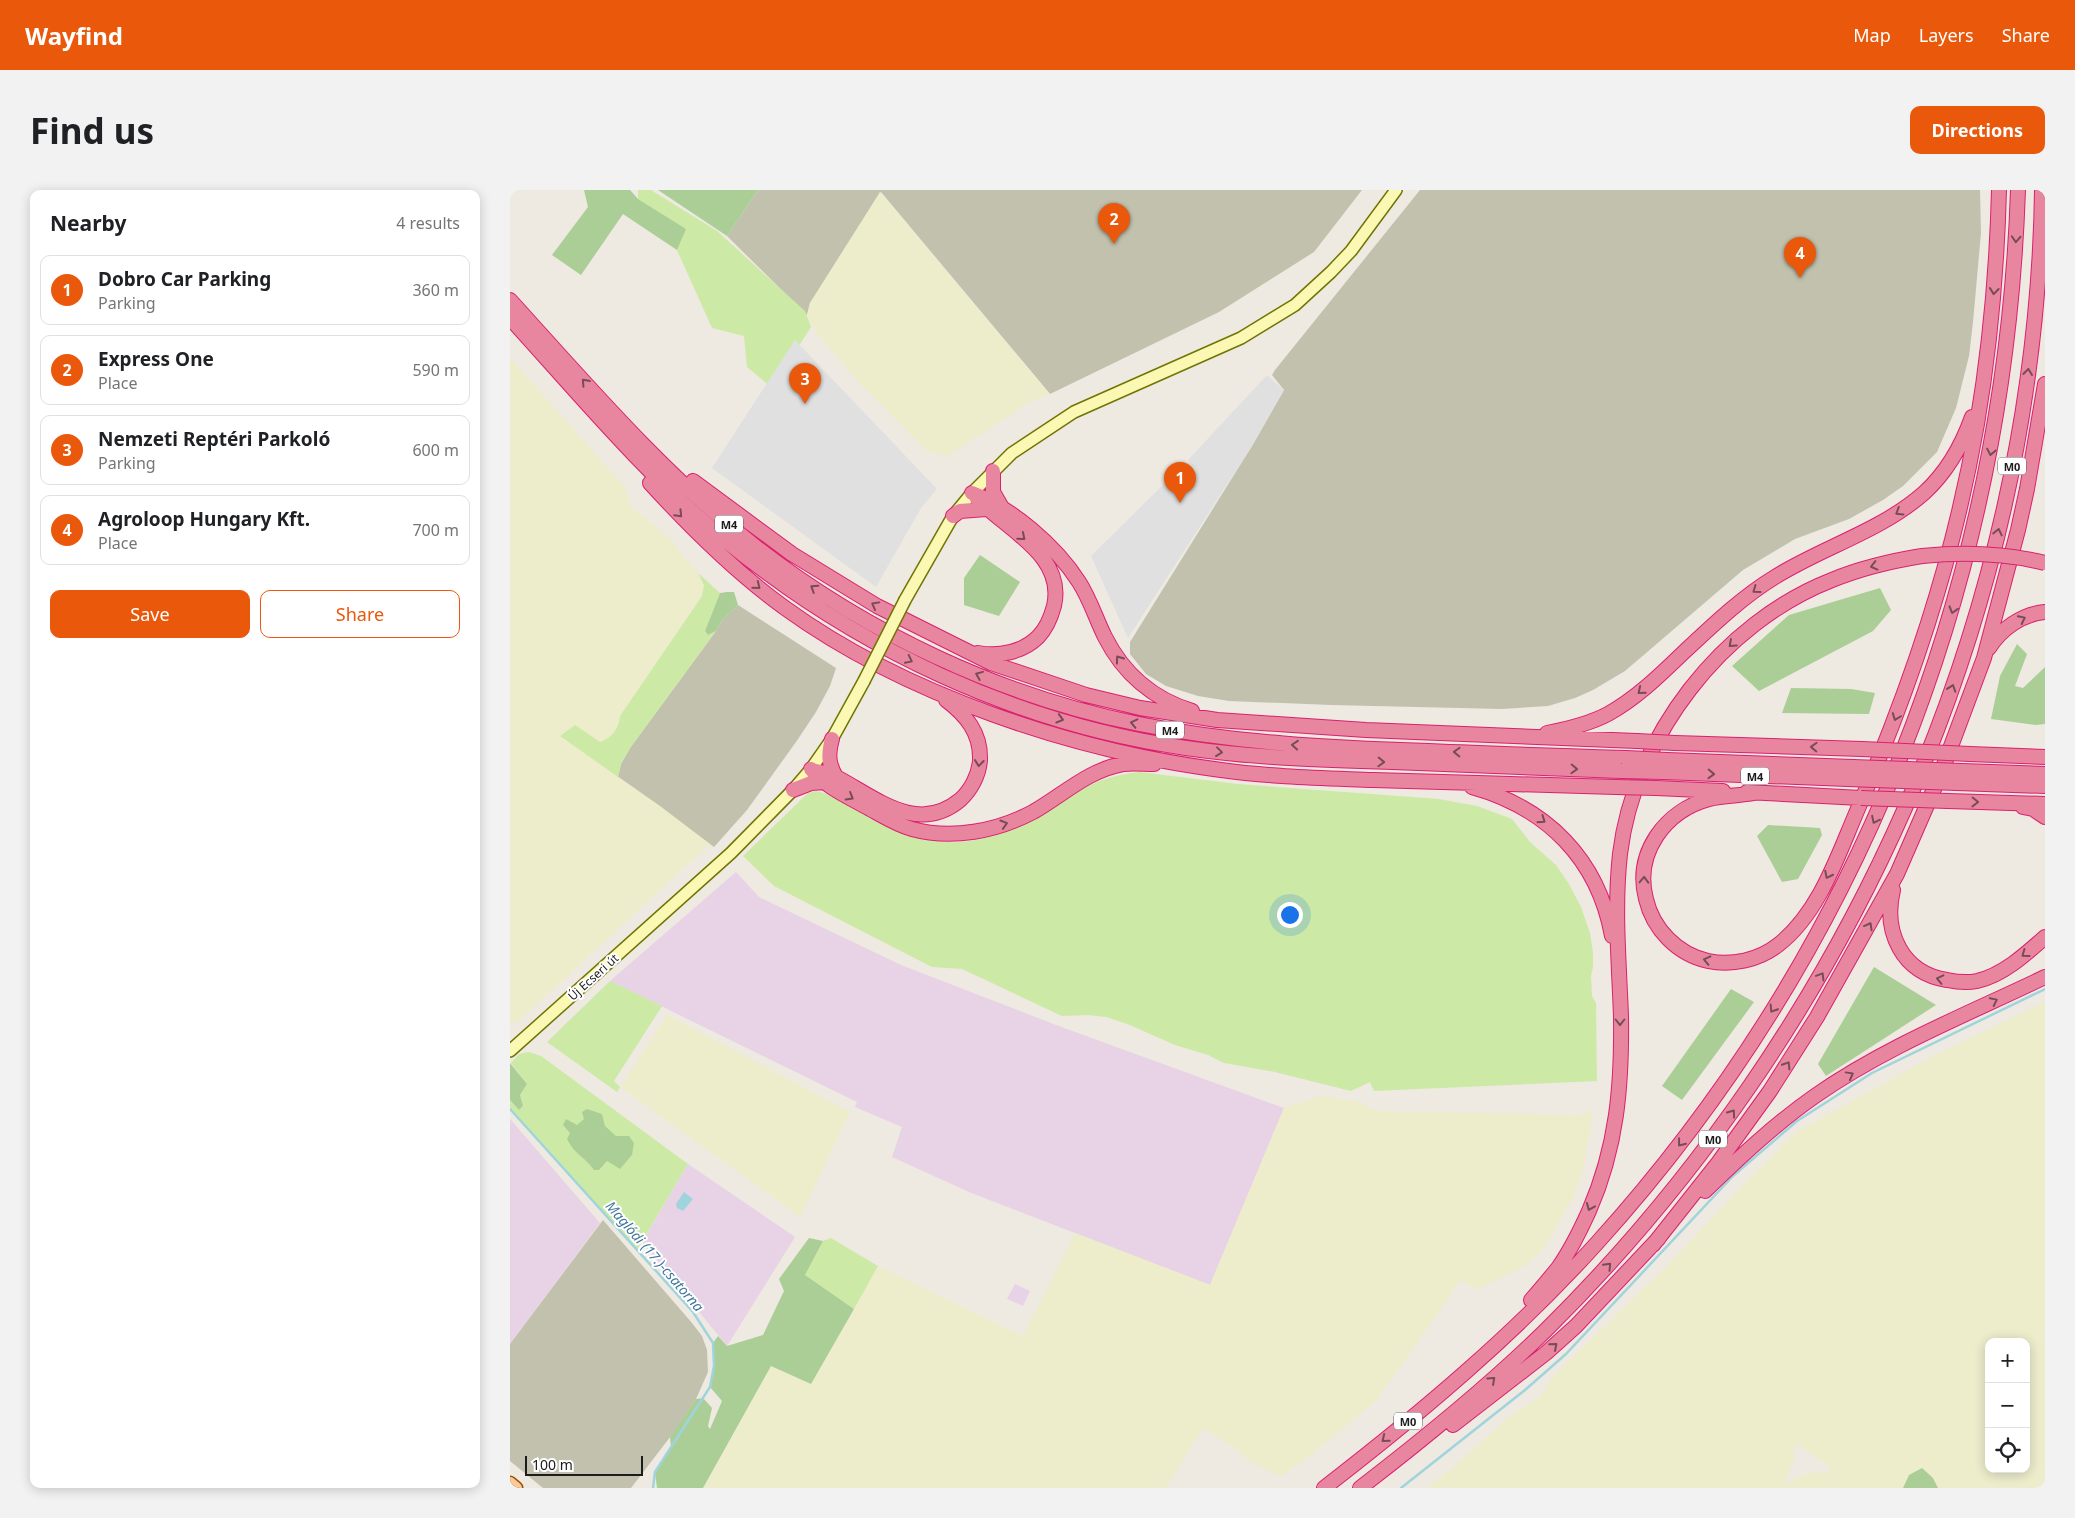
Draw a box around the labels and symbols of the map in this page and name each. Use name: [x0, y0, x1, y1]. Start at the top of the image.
pin: 2: [1098, 203, 1130, 244]
one-way arrow: [2011, 235, 2022, 243]
pin: 4: [1784, 237, 1816, 278]
one-way arrow: [1989, 287, 2000, 295]
pin: 3: [789, 363, 821, 404]
one-way arrow: [2022, 368, 2032, 377]
one-way arrow: [582, 379, 591, 388]
one-way arrow: [1986, 448, 1996, 456]
road number: M0: [1998, 458, 2026, 474]
pin: 1: [1164, 462, 1196, 503]
one-way arrow: [1895, 505, 1904, 515]
one-way arrow: [673, 509, 682, 518]
road number: M4: [715, 516, 743, 532]
one-way arrow: [1992, 528, 2003, 537]
one-way arrow: [1016, 531, 1025, 540]
one-way arrow: [1870, 560, 1878, 571]
one-way arrow: [752, 581, 761, 590]
one-way arrow: [810, 584, 819, 594]
one-way arrow: [1753, 584, 1762, 593]
one-way arrow: [872, 601, 881, 611]
one-way arrow: [1948, 605, 1958, 614]
one-way arrow: [2017, 615, 2026, 625]
one-way arrow: [1729, 638, 1738, 647]
one-way arrow: [904, 654, 913, 664]
one-way arrow: [1116, 656, 1124, 665]
one-way arrow: [975, 671, 984, 681]
one-way arrow: [1946, 684, 1956, 693]
one-way arrow: [1638, 686, 1647, 694]
one-way arrow: [1892, 713, 1902, 721]
one-way arrow: [1056, 714, 1064, 724]
one-way arrow: [1129, 718, 1138, 729]
road number: M4: [1156, 722, 1184, 738]
one-way arrow: [1290, 740, 1298, 751]
one-way arrow: [1809, 742, 1817, 753]
one-way arrow: [1215, 746, 1223, 757]
one-way arrow: [1453, 747, 1461, 758]
one-way arrow: [1378, 757, 1385, 767]
one-way arrow: [974, 760, 985, 768]
one-way arrow: [1570, 764, 1578, 774]
road number: M4: [1741, 768, 1769, 784]
one-way arrow: [1708, 769, 1715, 779]
one-way arrow: [845, 791, 854, 801]
one-way arrow: [1972, 797, 1979, 807]
one-way arrow: [1537, 814, 1546, 824]
one-way arrow: [1871, 815, 1881, 824]
one-way arrow: [999, 820, 1007, 830]
one-way arrow: [1824, 870, 1834, 879]
one-way arrow: [1638, 876, 1649, 884]
your location: [1277, 902, 1303, 928]
one-way arrow: [1863, 922, 1873, 931]
one-way arrow: [2021, 948, 2030, 957]
street label: Új Ecseri út: [564, 949, 623, 1004]
one-way arrow: [1702, 955, 1711, 966]
one-way arrow: [1814, 973, 1824, 982]
one-way arrow: [1936, 974, 1944, 985]
one-way arrow: [1989, 997, 1998, 1008]
one-way arrow: [1770, 1004, 1780, 1013]
one-way arrow: [1615, 1018, 1625, 1026]
one-way arrow: [1780, 1062, 1790, 1071]
one-way arrow: [1844, 1071, 1853, 1081]
one-way arrow: [1726, 1109, 1735, 1119]
road number: M0: [1699, 1131, 1727, 1148]
one-way arrow: [1678, 1137, 1687, 1146]
water label: Maglódi (17.)-csatorna: [602, 1197, 708, 1315]
one-way arrow: [1586, 1203, 1596, 1211]
one-way arrow: [1602, 1262, 1611, 1271]
one-way arrow: [1548, 1343, 1557, 1352]
one-way arrow: [1487, 1377, 1496, 1386]
road number: M0: [1394, 1412, 1422, 1430]
one-way arrow: [1382, 1434, 1391, 1443]
scale bar: [525, 1453, 642, 1476]

